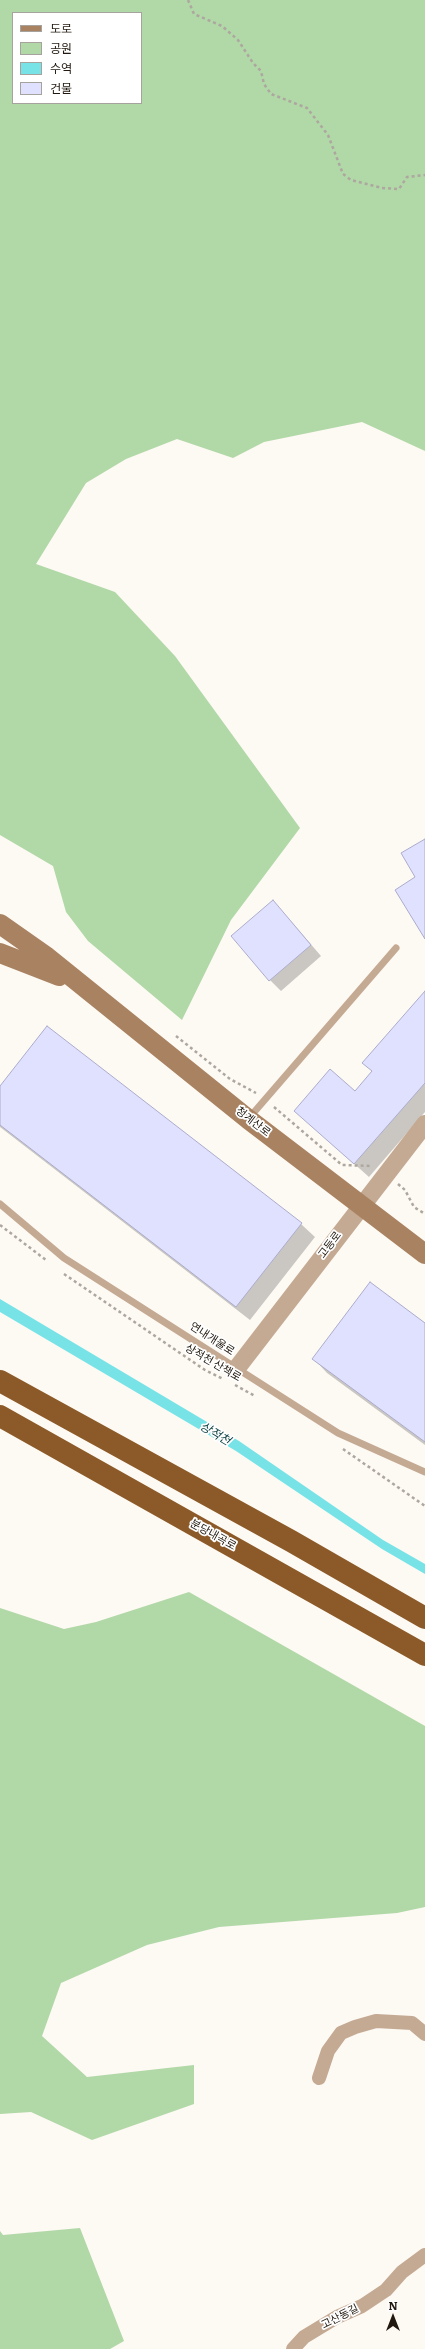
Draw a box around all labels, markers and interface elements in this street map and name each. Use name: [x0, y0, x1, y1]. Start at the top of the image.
legend: [12, 12, 142, 104]
text: 도로: [50, 19, 72, 37]
text: 공원: [50, 39, 72, 57]
text: 수역: [50, 59, 72, 77]
text: 건물: [50, 79, 72, 97]
street label: 청계산로: [233, 1104, 273, 1140]
street label: 고등로: [316, 1229, 344, 1261]
street label: 연내개울로: [187, 1320, 237, 1358]
street label: 상적천 산책로: [182, 1342, 244, 1384]
water label: 상적천: [197, 1419, 233, 1449]
street label: 분당내곡로: [188, 1517, 238, 1553]
north arrow: [373, 2297, 413, 2337]
text: N: [388, 2297, 398, 2313]
street label: 고산동길: [319, 2302, 361, 2332]

